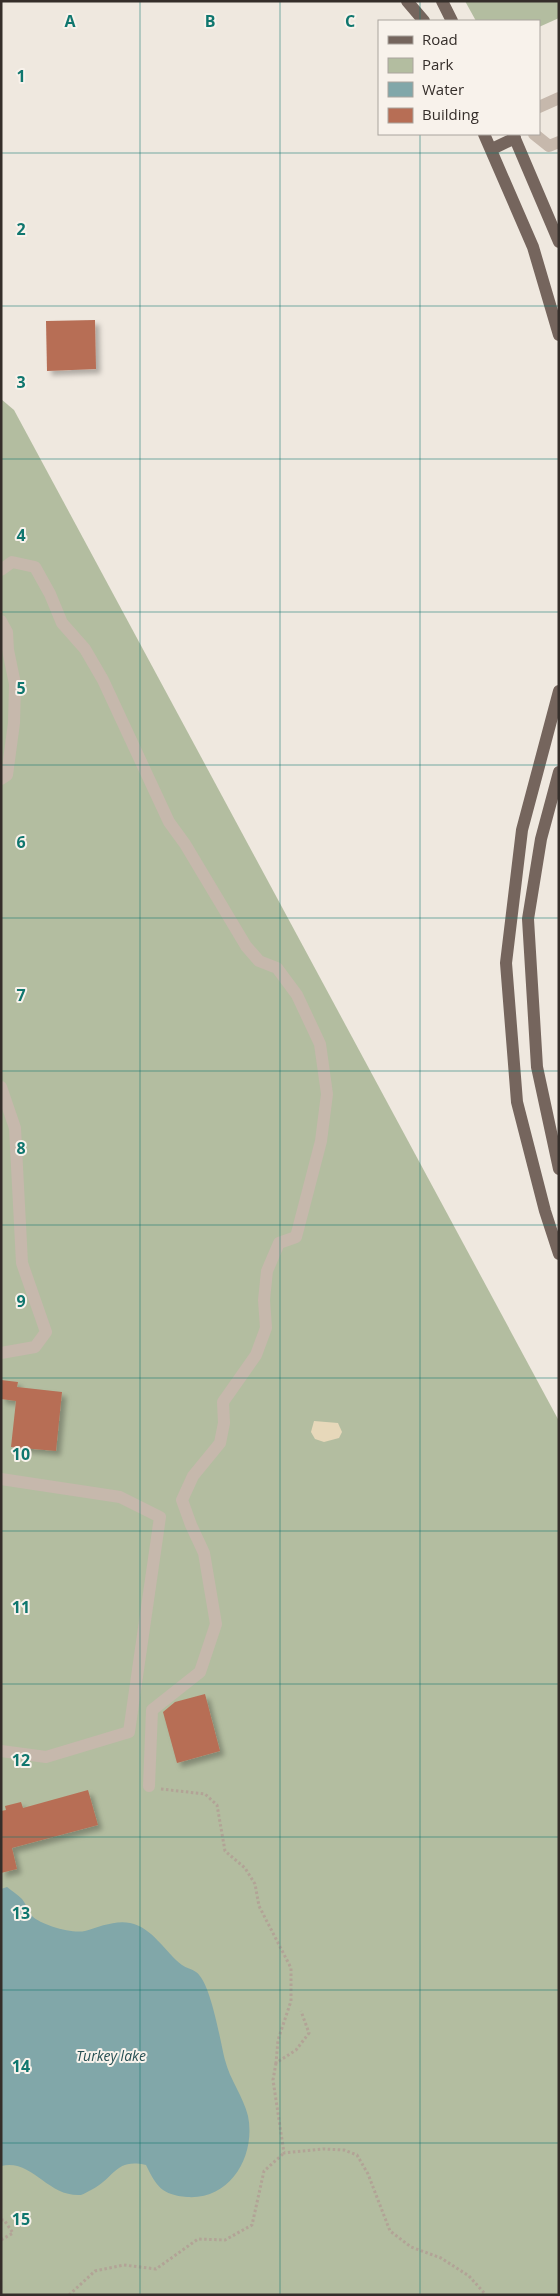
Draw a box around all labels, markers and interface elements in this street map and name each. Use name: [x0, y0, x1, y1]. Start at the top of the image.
text: A: [64, 10, 76, 32]
text: B: [205, 10, 215, 32]
text: C: [345, 10, 355, 32]
legend: [378, 20, 540, 135]
text: Road: [422, 29, 458, 49]
text: Park: [422, 54, 453, 74]
text: 1: [16, 65, 26, 87]
text: Water: [422, 79, 464, 99]
text: Building: [422, 104, 479, 124]
text: 2: [16, 218, 26, 240]
text: 3: [16, 371, 26, 393]
text: 4: [16, 524, 26, 546]
text: 5: [16, 677, 26, 699]
text: 6: [16, 831, 26, 853]
text: 7: [16, 984, 26, 1006]
text: 8: [16, 1137, 26, 1159]
text: 9: [16, 1290, 26, 1312]
text: 10: [12, 1443, 30, 1465]
text: 11: [12, 1596, 30, 1618]
text: 12: [12, 1749, 30, 1771]
text: 13: [12, 1902, 30, 1924]
water label: Turkey lake: [76, 2046, 146, 2065]
text: 14: [12, 2055, 30, 2077]
text: 15: [12, 2208, 30, 2230]

